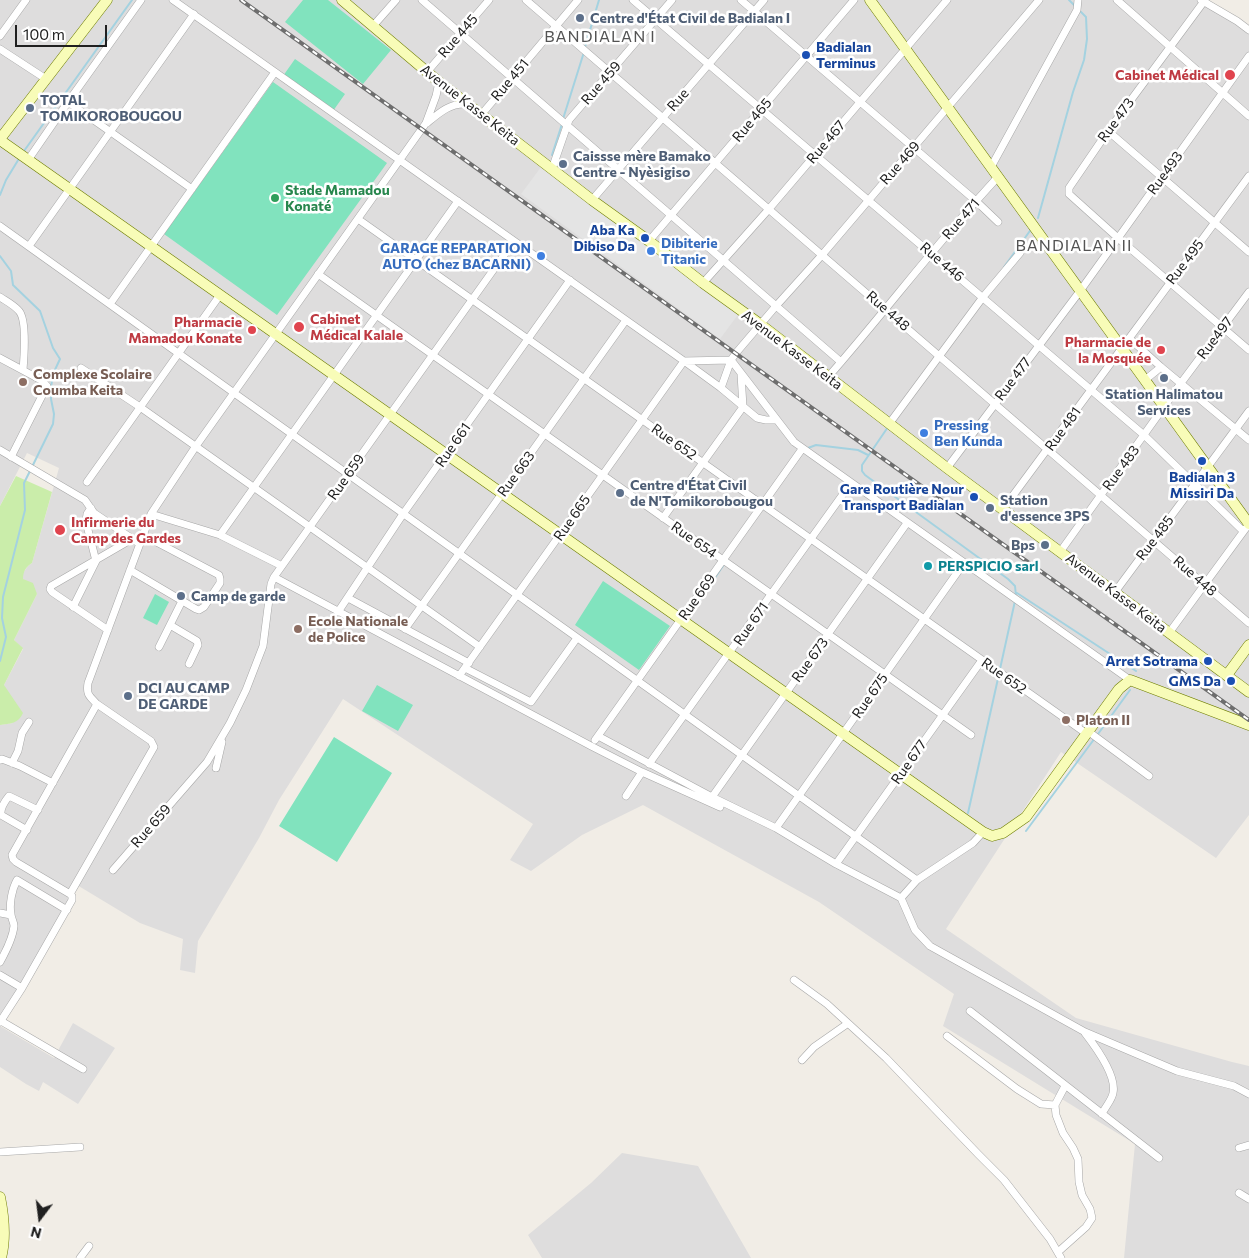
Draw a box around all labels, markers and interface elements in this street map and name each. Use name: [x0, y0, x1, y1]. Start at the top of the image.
place label: Centre d'État Civil de Badialan I: [590, 10, 790, 26]
street label: Rue 445: [435, 11, 481, 61]
marker: Centre d'État Civil de Badialan I: [574, 12, 586, 24]
scale bar: [18, 15, 110, 47]
text: 100 m: [23, 25, 65, 43]
district label: BANDIALAN I: [543, 27, 657, 47]
place label: Badialan Terminus: [816, 39, 876, 72]
marker: Badialan Terminus: [800, 49, 812, 61]
street label: Rue 451: [488, 56, 532, 104]
street label: Rue 459: [578, 58, 624, 108]
street label: Avenue Kasse Keita: [417, 61, 523, 149]
place label: Cabinet Médical: [1115, 67, 1219, 83]
marker: Cabinet Médical: [1223, 68, 1237, 82]
street label: Rue: [664, 85, 692, 115]
place label: TOTAL TOMIKOROBOUGOU: [40, 92, 182, 124]
street label: Rue 465: [729, 95, 775, 145]
street label: Rue 473: [1094, 95, 1138, 145]
marker: TOTAL TOMIKOROBOUGOU: [24, 102, 36, 114]
street label: Rue 467: [803, 117, 849, 167]
street label: Rue 469: [876, 138, 924, 188]
place label: Caissse mère Bamako Centre - Nyèsigiso: [573, 148, 711, 180]
street label: Rue493: [1144, 148, 1186, 198]
marker: Caissse mère Bamako Centre - Nyèsigiso: [557, 158, 569, 170]
place label: Stade Mamadou Konaté: [285, 182, 390, 214]
marker: Stade Mamadou Konaté: [269, 192, 281, 204]
street label: Rue 471: [939, 195, 983, 243]
place label: Aba Ka Dibiso Da: [573, 222, 635, 254]
marker: Aba Ka Dibiso Da: [639, 232, 651, 244]
place label: Dibiterie Titanic: [661, 235, 718, 268]
district label: BANDIALAN II: [1014, 236, 1134, 256]
street label: Rue 495: [1163, 236, 1207, 288]
street label: Rue 446: [916, 239, 968, 285]
place label: GARAGE REPARATION AUTO (chez BACARNI): [380, 240, 531, 272]
marker: Dibiterie Titanic: [645, 245, 657, 257]
marker: GARAGE REPARATION AUTO (chez BACARNI): [535, 250, 547, 262]
street label: Rue 448: [863, 287, 913, 335]
street label: Avenue Kasse Keita: [738, 307, 846, 393]
place label: Cabinet Médical Kalale: [310, 311, 403, 344]
street label: Rue497: [1194, 313, 1236, 363]
place label: Pharmacie Mamadou Konate: [128, 314, 242, 347]
marker: Cabinet Médical Kalale: [292, 320, 306, 334]
marker: Pharmacie Mamadou Konate: [246, 324, 258, 336]
place label: Pharmacie de la Mosquée: [1065, 334, 1151, 367]
marker: Pharmacie de la Mosquée: [1155, 344, 1167, 356]
street label: Rue 477: [991, 354, 1035, 404]
place label: Complexe Scolaire Coumba Keita: [33, 366, 152, 398]
marker: Station Halimatou Services: [1158, 372, 1170, 384]
marker: Complexe Scolaire Coumba Keita: [17, 376, 29, 388]
place label: Station Halimatou Services: [1105, 386, 1223, 418]
street label: Rue 481: [1041, 404, 1085, 454]
place label: Pressing Ben Kunda: [934, 417, 1003, 450]
street label: Rue 661: [432, 420, 474, 470]
street label: Rue 652: [648, 420, 700, 464]
marker: Pressing Ben Kunda: [918, 427, 930, 439]
street label: Rue 483: [1099, 442, 1143, 494]
street label: Rue 663: [494, 448, 538, 500]
street label: Rue 659: [324, 451, 368, 503]
marker: Badialan 3 Missiri Da: [1196, 455, 1208, 467]
place label: Badialan 3 Missiri Da: [1169, 469, 1235, 502]
place label: Centre d'État Civil de N'Tomikorobougou: [630, 477, 773, 510]
place label: Gare Routière Nour Transport Badialan: [840, 481, 964, 514]
marker: Centre d'État Civil de N'Tomikorobougou: [614, 487, 626, 499]
marker: Gare Routière Nour Transport Badialan: [968, 491, 980, 503]
street label: Rue 665: [550, 492, 594, 544]
place label: Station d'essence 3PS: [1000, 492, 1090, 524]
marker: Station d'essence 3PS: [984, 502, 996, 514]
street label: Rue 485: [1133, 512, 1177, 564]
place label: Infirmerie du Camp des Gardes: [71, 514, 181, 546]
street label: Rue 654: [668, 518, 720, 562]
marker: Infirmerie du Camp des Gardes: [53, 523, 67, 537]
place label: Bps: [1011, 537, 1035, 553]
marker: Bps: [1039, 539, 1051, 551]
street label: Avenue Kasse Keita: [1062, 550, 1170, 636]
street label: Rue 448: [1170, 552, 1220, 600]
place label: PERSPICIO sarl: [938, 558, 1039, 574]
marker: PERSPICIO sarl: [922, 560, 934, 572]
street label: Rue 669: [675, 571, 719, 623]
place label: Camp de garde: [191, 588, 286, 604]
marker: Camp de garde: [175, 590, 187, 602]
street label: Rue 671: [730, 599, 772, 649]
place label: Ecole Nationale de Police: [308, 613, 408, 646]
marker: Ecole Nationale de Police: [292, 623, 304, 635]
street label: Rue 673: [788, 634, 832, 686]
place label: Arret Sotrama: [1105, 653, 1198, 669]
street label: Rue 652: [978, 654, 1030, 698]
marker: Arret Sotrama: [1202, 655, 1214, 667]
street label: Rue 675: [848, 670, 892, 722]
place label: GMS Da: [1169, 673, 1221, 689]
marker: GMS Da: [1225, 675, 1237, 687]
place label: DCI AU CAMP DE GARDE: [138, 680, 230, 712]
marker: DCI AU CAMP DE GARDE: [122, 690, 134, 702]
place label: Platon II: [1076, 712, 1130, 728]
marker: Platon II: [1060, 714, 1072, 726]
street label: Rue 677: [888, 737, 930, 787]
street label: Rue 659: [128, 801, 174, 851]
north arrow: [15, 1193, 65, 1243]
text: N: [29, 1223, 43, 1243]

